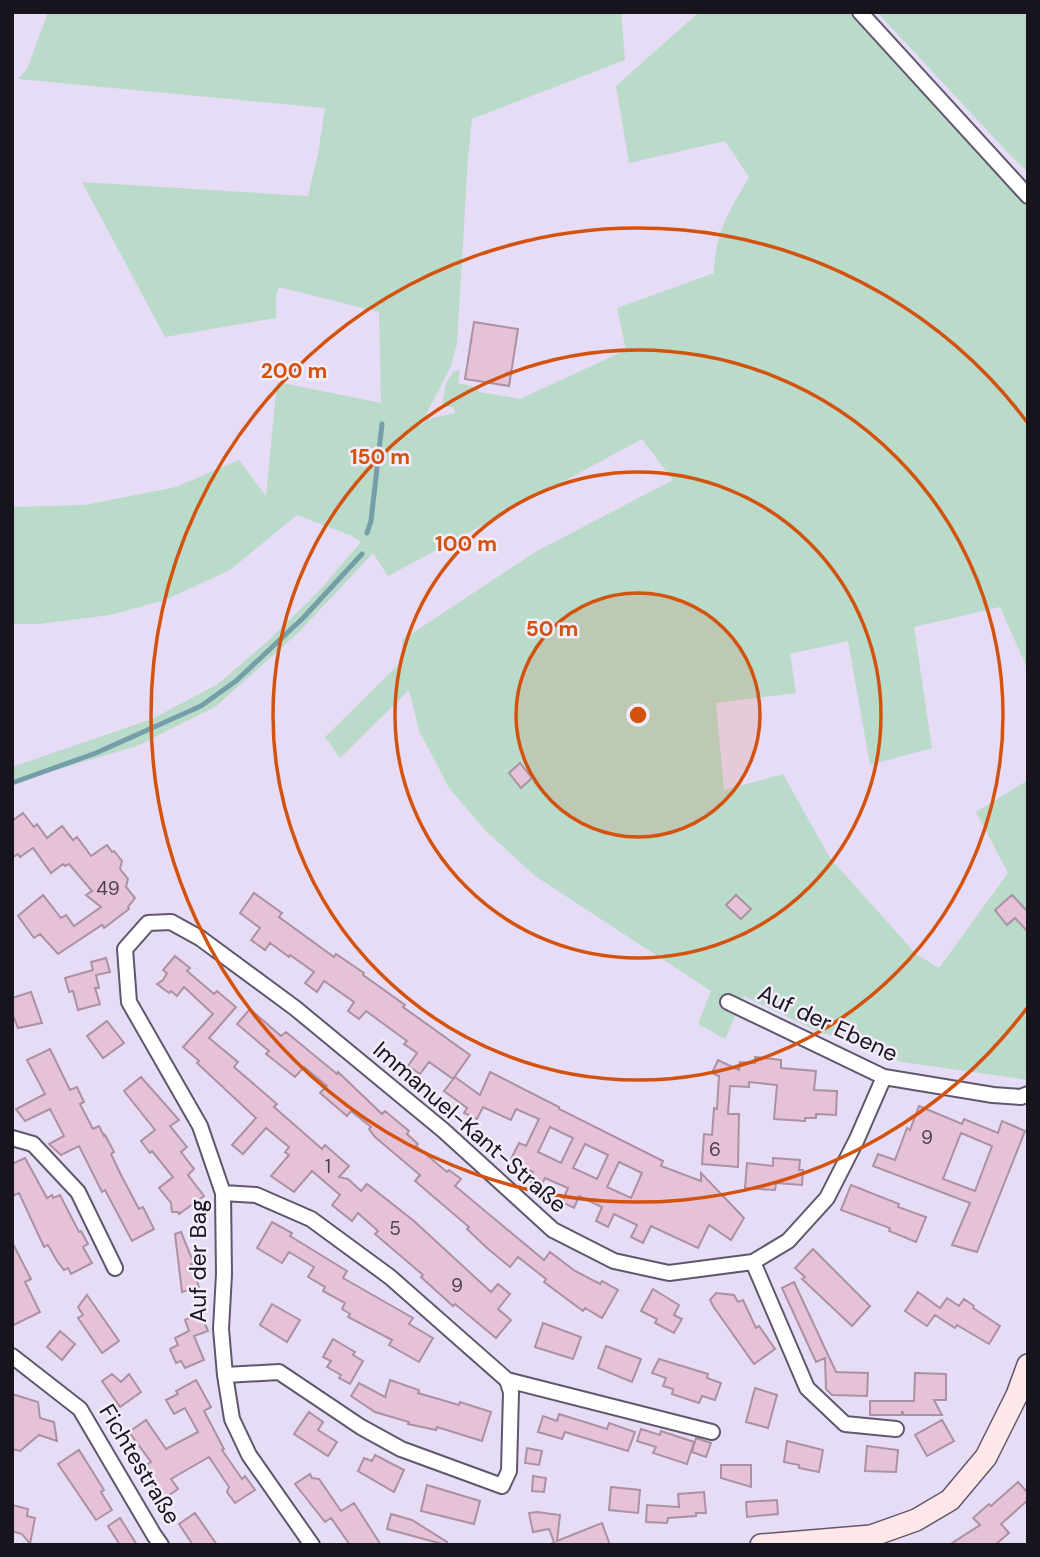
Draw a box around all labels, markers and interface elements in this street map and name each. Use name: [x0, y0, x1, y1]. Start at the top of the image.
text: 200 m: [261, 357, 327, 385]
text: 150 m: [350, 443, 410, 471]
text: 100 m: [435, 530, 497, 558]
text: 50 m: [526, 615, 578, 643]
centre of rings: [626, 703, 650, 727]
house number: 49: [96, 876, 120, 901]
street label: Auf der Ebene: [753, 978, 903, 1068]
street label: Immanuel-Kant-Straße: [367, 1035, 573, 1219]
house number: 9: [921, 1125, 933, 1150]
house number: 6: [709, 1137, 721, 1162]
house number: 1: [325, 1154, 331, 1179]
street label: Auf der Bag: [183, 1199, 213, 1323]
house number: 5: [389, 1216, 401, 1241]
house number: 9: [451, 1273, 463, 1298]
street label: Fichtestraße: [92, 1398, 188, 1530]

